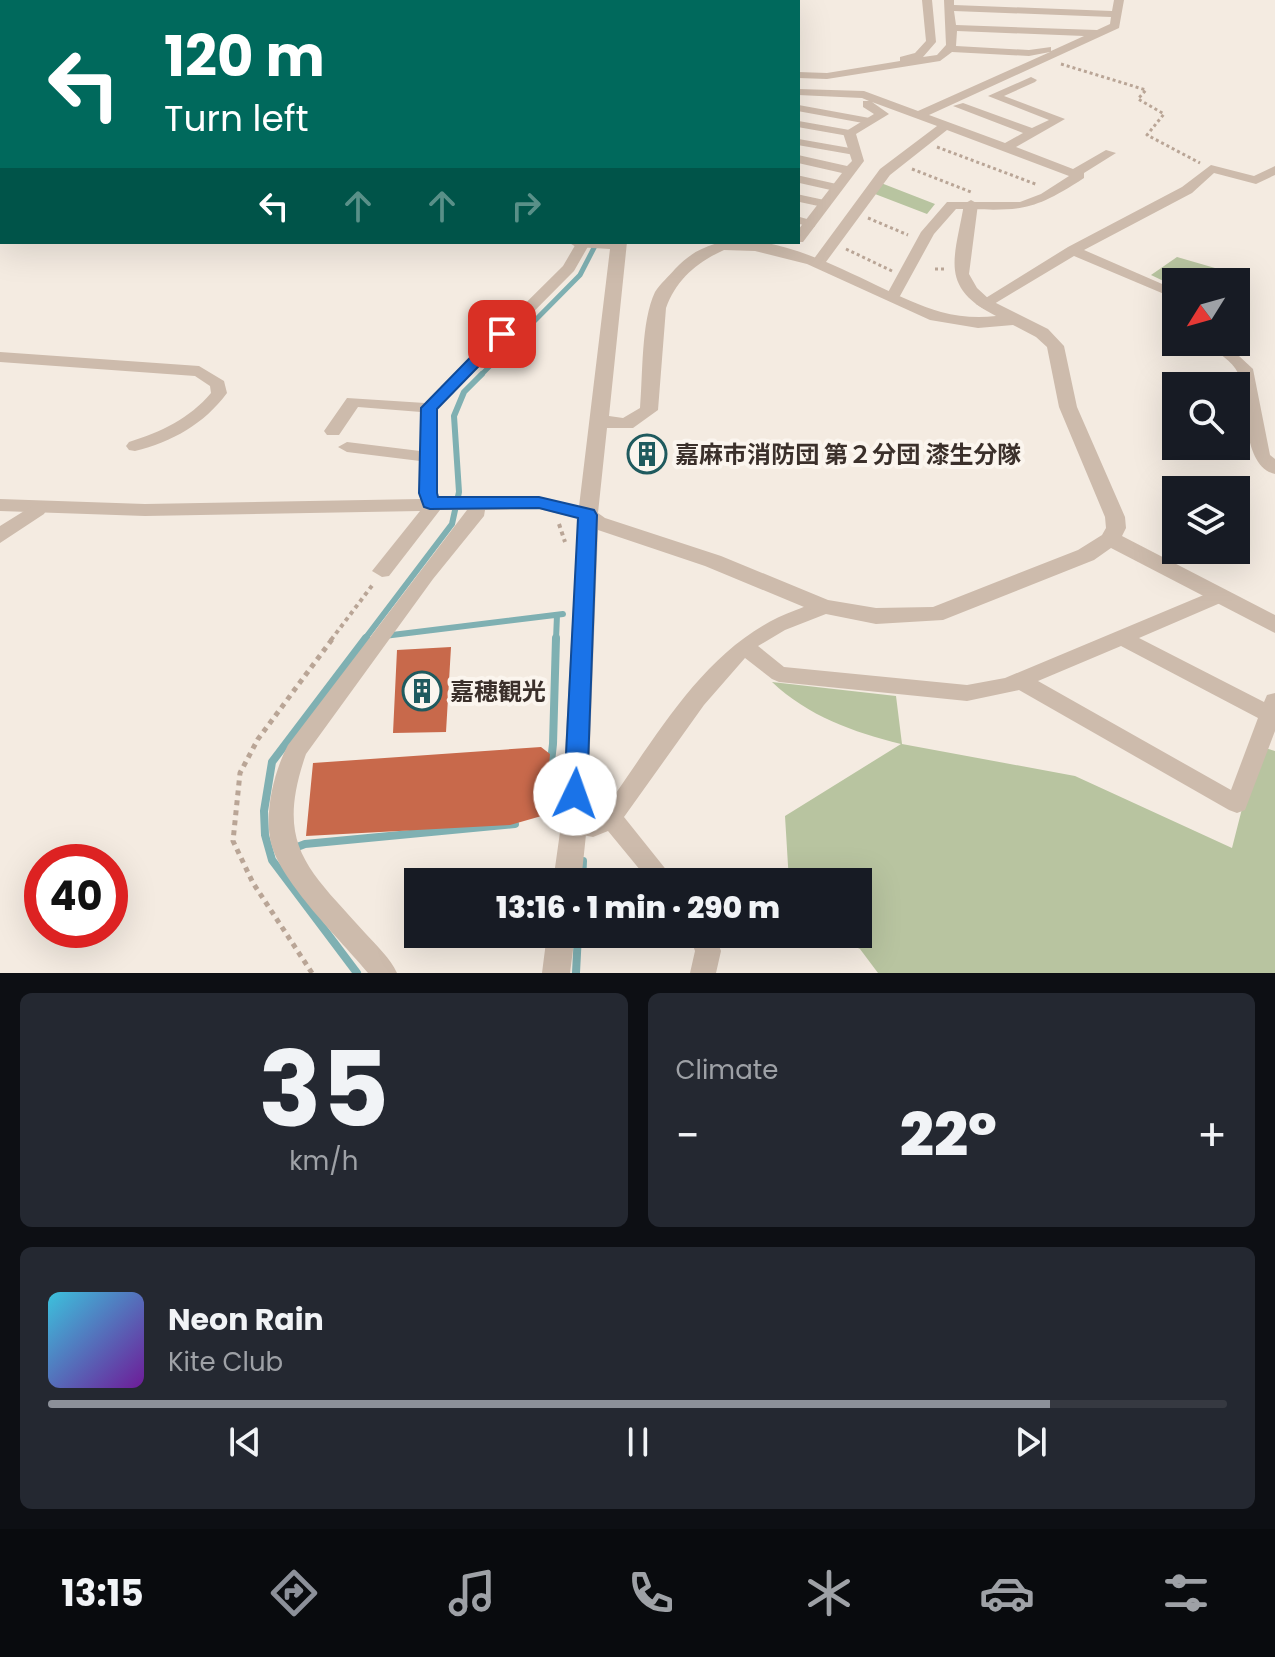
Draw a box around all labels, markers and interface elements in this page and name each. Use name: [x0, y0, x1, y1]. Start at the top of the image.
text: 120 m: [164, 17, 325, 96]
icon: left: [32, 32, 136, 136]
text: Turn left: [164, 93, 309, 144]
icon: left: [252, 184, 296, 228]
icon: ahead: [336, 184, 380, 228]
icon: ahead: [420, 184, 464, 228]
icon: right: [504, 184, 548, 228]
north arrow: [1162, 268, 1250, 356]
map controls: [1162, 268, 1250, 564]
pin: [468, 300, 536, 368]
icon: arrive: [480, 312, 524, 356]
button: search: [1162, 372, 1250, 460]
building icon: 嘉麻市消防団 第２分団 漆生分隊: [626, 433, 668, 475]
place label: 嘉麻市消防団 第２分団 漆生分隊: [675, 438, 1021, 471]
button: layers: [1162, 476, 1250, 564]
building icon: 嘉穂観光: [401, 670, 443, 712]
place label: 嘉穂観光: [450, 675, 546, 708]
position arrow: [533, 752, 617, 836]
speed limit sign: 40: [24, 844, 128, 948]
text: 13:16 · 1 min · 290 m: [496, 886, 780, 929]
text: 35: [258, 1017, 389, 1162]
text: Climate: [676, 1052, 778, 1088]
text: 22°: [900, 1093, 997, 1177]
text: −: [676, 1105, 700, 1166]
text: +: [1197, 1105, 1227, 1166]
text: km/h: [289, 1143, 358, 1179]
text: Neon Rain: [168, 1298, 324, 1341]
text: Kite Club: [168, 1344, 283, 1380]
icon: previous: [223, 1420, 267, 1464]
icon: pause: [616, 1420, 660, 1464]
icon: next: [1009, 1420, 1053, 1464]
icon: directions: [266, 1565, 322, 1621]
icon: music: [444, 1565, 500, 1621]
icon: phone: [623, 1565, 679, 1621]
icon: climate: [801, 1565, 857, 1621]
icon: car: [979, 1565, 1035, 1621]
icon: filters: [1158, 1565, 1214, 1621]
text: 13:15: [61, 1568, 144, 1619]

